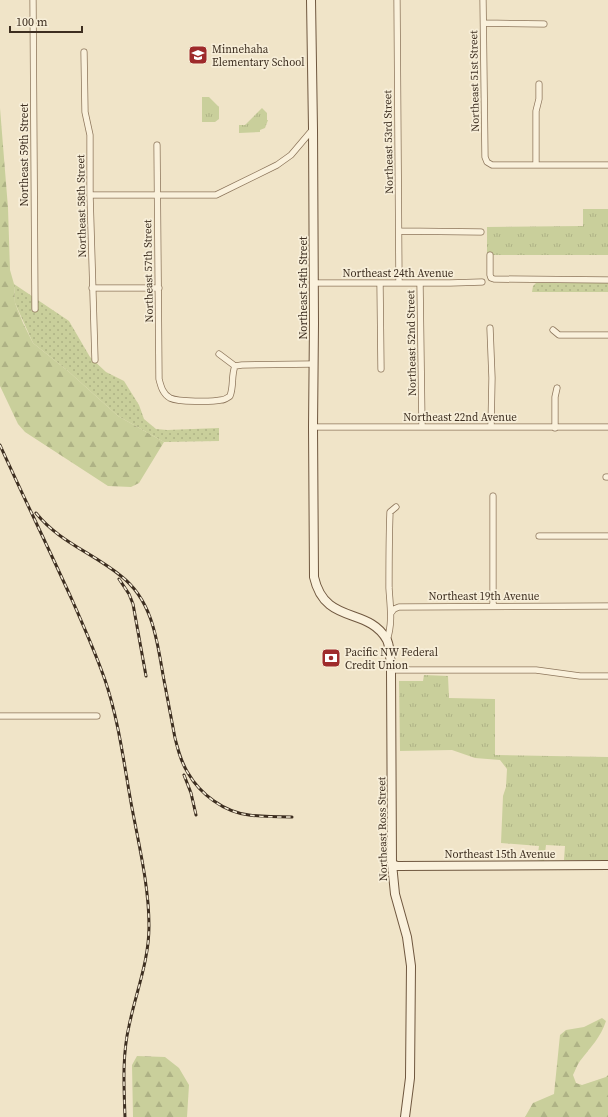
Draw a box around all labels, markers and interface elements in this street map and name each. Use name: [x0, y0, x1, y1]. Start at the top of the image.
scale bar: [10, 8, 82, 34]
text: 100 m: [16, 14, 48, 30]
street label: Northeast 51st Street: [466, 30, 483, 132]
place label: Minnehaha Elementary School: [212, 42, 304, 70]
school or university icon: Minnehaha Elementary School: [187, 44, 209, 66]
street label: Northeast 53rd Street: [380, 90, 397, 194]
street label: Northeast 59th Street: [17, 103, 32, 207]
street label: Northeast 58th Street: [73, 154, 90, 258]
street label: Northeast 57th Street: [140, 219, 157, 323]
street label: Northeast 54th Street: [296, 236, 311, 340]
street label: Northeast 24th Avenue: [343, 266, 454, 281]
street label: Northeast 52nd Street: [403, 289, 420, 396]
street label: Northeast 22nd Avenue: [403, 410, 517, 425]
street label: Northeast 19th Avenue: [429, 589, 540, 604]
place label: Pacific NW Federal Credit Union: [345, 645, 438, 673]
bank icon: Pacific NW Federal Credit Union: [320, 647, 342, 669]
street label: Northeast Ross Street: [374, 776, 391, 881]
street label: Northeast 15th Avenue: [445, 847, 556, 862]

